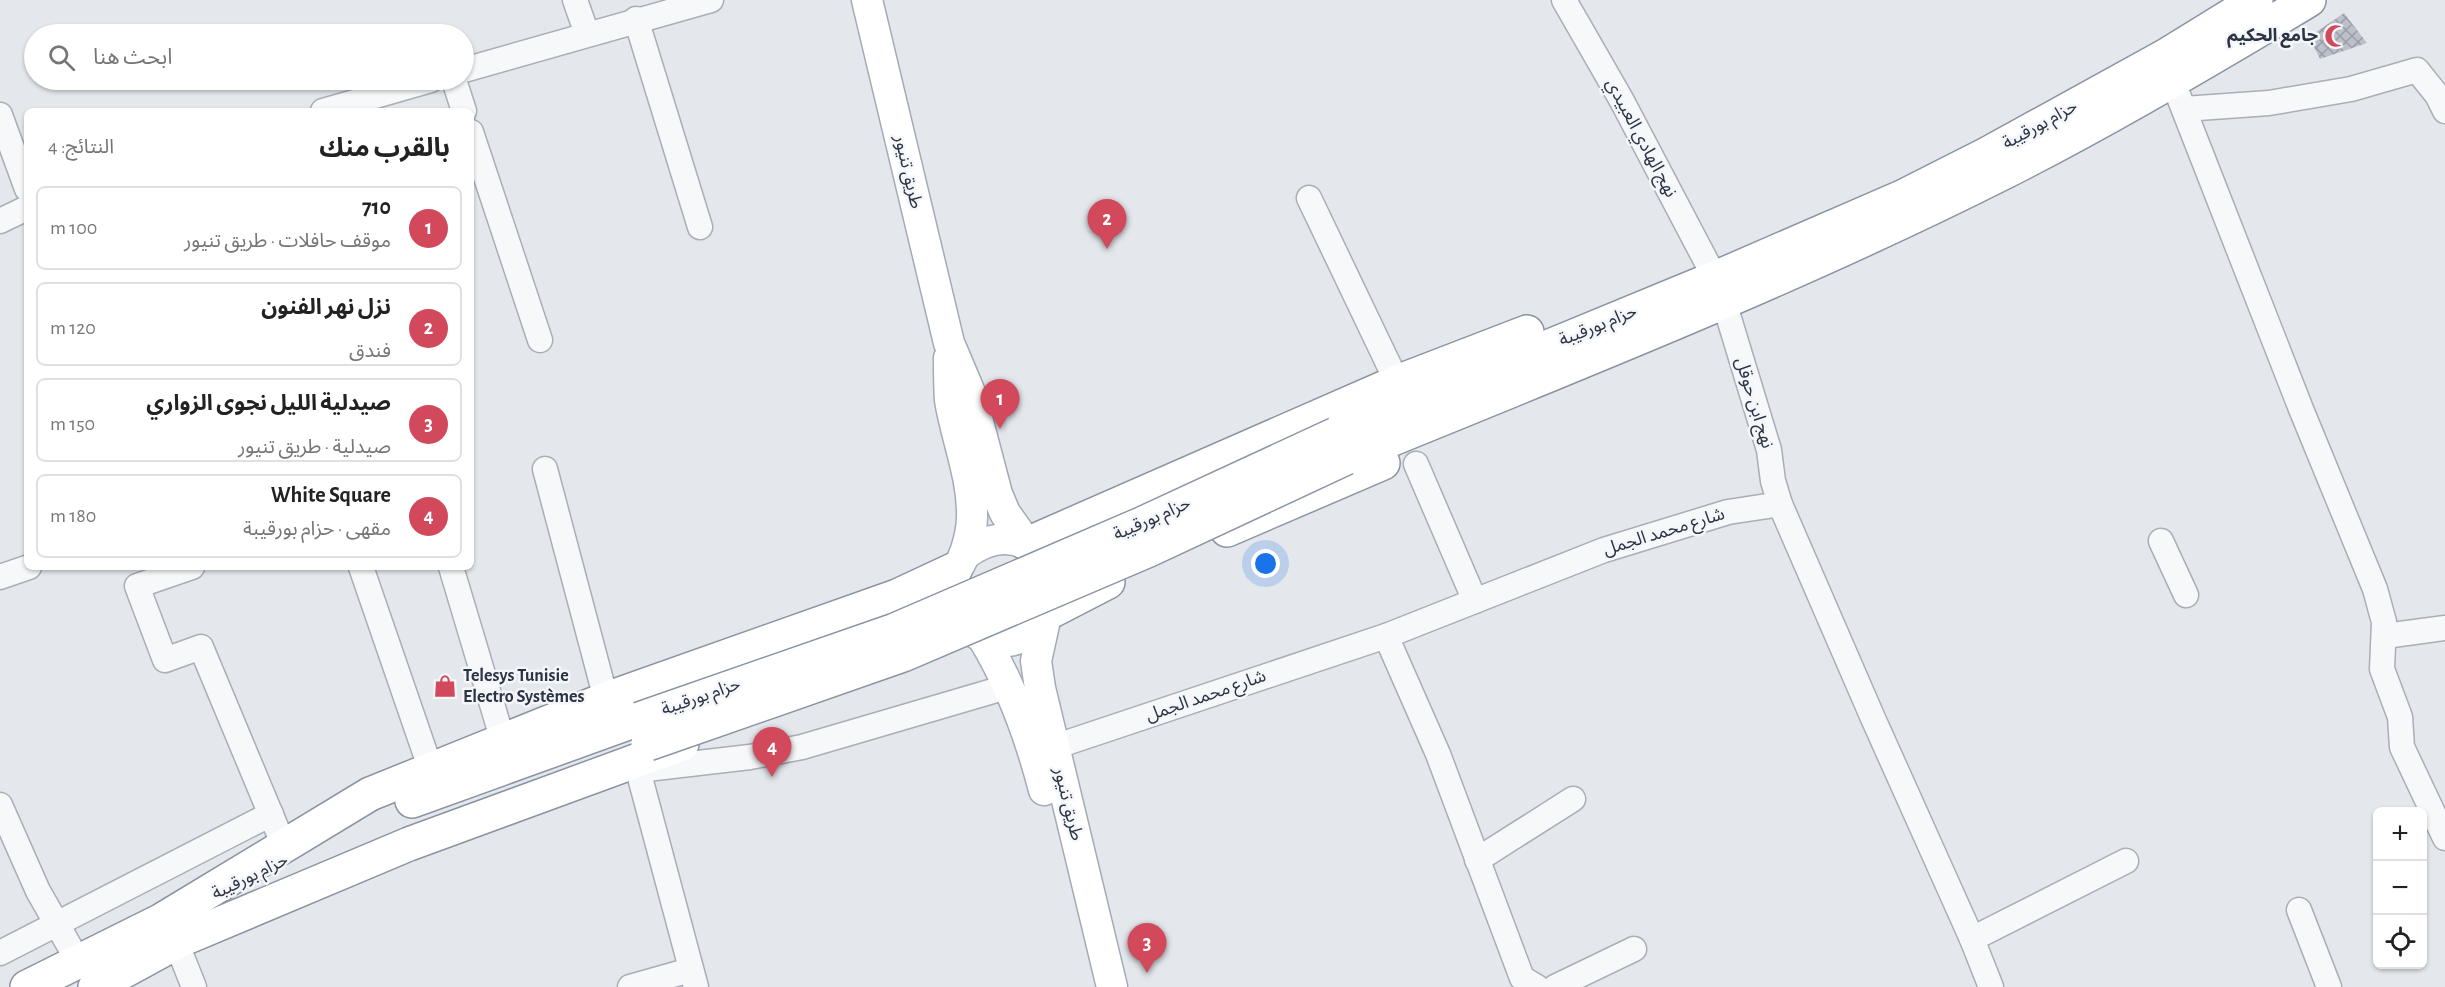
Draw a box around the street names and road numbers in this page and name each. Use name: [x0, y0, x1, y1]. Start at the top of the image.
street label: نهج الهادي العبيدي: [1599, 76, 1680, 202]
street label: حزام بورقيبة: [2000, 97, 2082, 156]
street label: طريق تنيور: [890, 132, 925, 211]
street label: حزام بورقيبة: [1556, 302, 1641, 353]
street label: نهج ابن حوقل: [1729, 355, 1776, 452]
street label: حزام بورقيبة: [1111, 494, 1195, 548]
street label: شارع محمد الجمل: [1601, 505, 1728, 563]
street label: شارع محمد الجمل: [1144, 667, 1270, 729]
street label: حزام بورقيبة: [659, 675, 744, 723]
street label: طريق تنيور: [1049, 764, 1086, 843]
street label: حزام بورقيبة: [209, 851, 293, 907]

